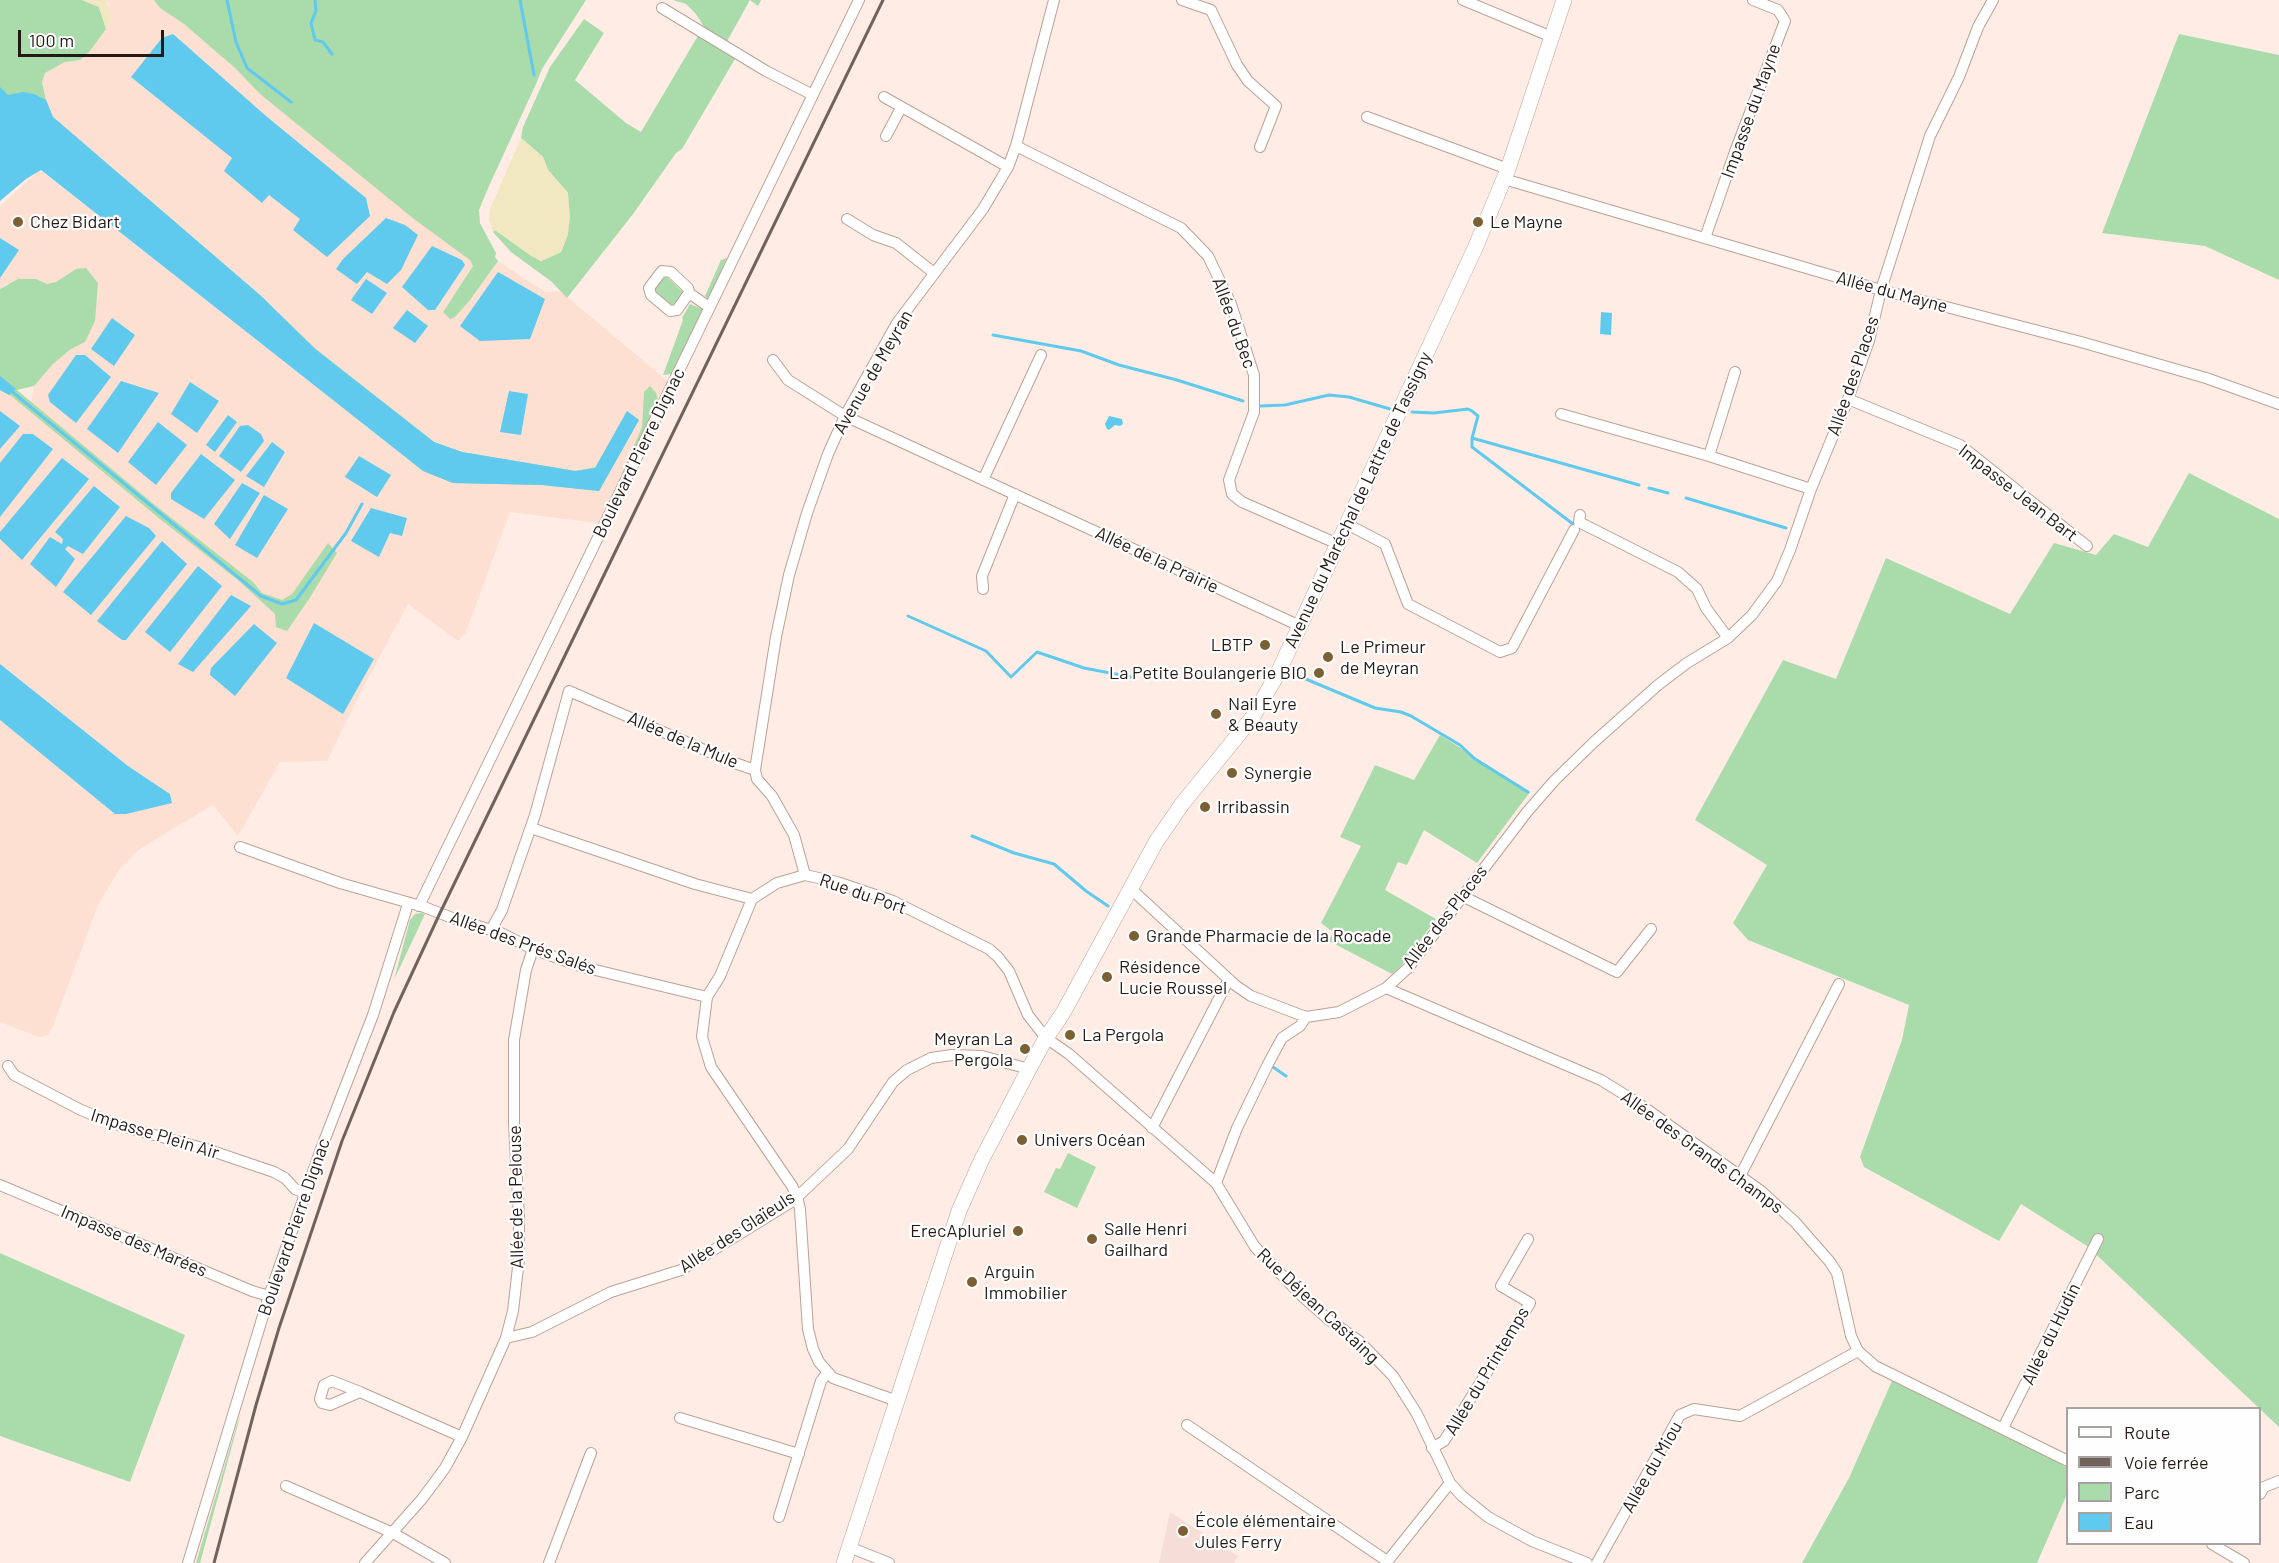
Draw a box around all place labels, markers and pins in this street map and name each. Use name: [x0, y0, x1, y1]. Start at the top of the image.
place label: Chez Bidart: [30, 211, 120, 233]
place label: Le Mayne: [1490, 211, 1563, 233]
marker: Chez Bidart: [11, 215, 25, 229]
marker: Le Mayne: [1471, 215, 1485, 229]
place label: LBTP: [1211, 634, 1253, 656]
place label: Le Primeur de Meyran: [1340, 636, 1426, 678]
marker: LBTP: [1258, 638, 1272, 652]
marker: Le Primeur de Meyran: [1321, 650, 1335, 664]
place label: La Petite Boulangerie BIO: [1109, 662, 1307, 684]
marker: La Petite Boulangerie BIO: [1312, 666, 1326, 680]
place label: Nail Eyre & Beauty: [1228, 693, 1298, 736]
marker: Nail Eyre & Beauty: [1209, 707, 1223, 721]
place label: Synergie: [1244, 762, 1312, 784]
marker: Synergie: [1225, 766, 1239, 780]
place label: Irribassin: [1217, 796, 1290, 818]
marker: Irribassin: [1198, 800, 1212, 814]
place label: Grande Pharmacie de la Rocade: [1146, 925, 1391, 947]
marker: Grande Pharmacie de la Rocade: [1127, 929, 1141, 943]
place label: Résidence Lucie Roussel: [1119, 956, 1227, 998]
marker: Résidence Lucie Roussel: [1100, 970, 1114, 984]
place label: La Pergola: [1082, 1024, 1164, 1046]
place label: Meyran La Pergola: [934, 1028, 1013, 1070]
marker: La Pergola: [1063, 1028, 1077, 1042]
marker: Meyran La Pergola: [1018, 1042, 1032, 1056]
place label: Univers Océan: [1034, 1129, 1145, 1151]
marker: Univers Océan: [1015, 1133, 1029, 1147]
place label: Salle Henri Gailhard: [1104, 1218, 1187, 1260]
place label: ErecApluriel: [910, 1220, 1006, 1242]
marker: ErecApluriel: [1011, 1224, 1025, 1238]
marker: Salle Henri Gailhard: [1085, 1232, 1099, 1246]
place label: Arguin Immobilier: [984, 1261, 1067, 1304]
marker: Arguin Immobilier: [965, 1275, 979, 1289]
place label: École élémentaire Jules Ferry: [1195, 1510, 1336, 1552]
marker: École élémentaire Jules Ferry: [1176, 1524, 1190, 1538]

